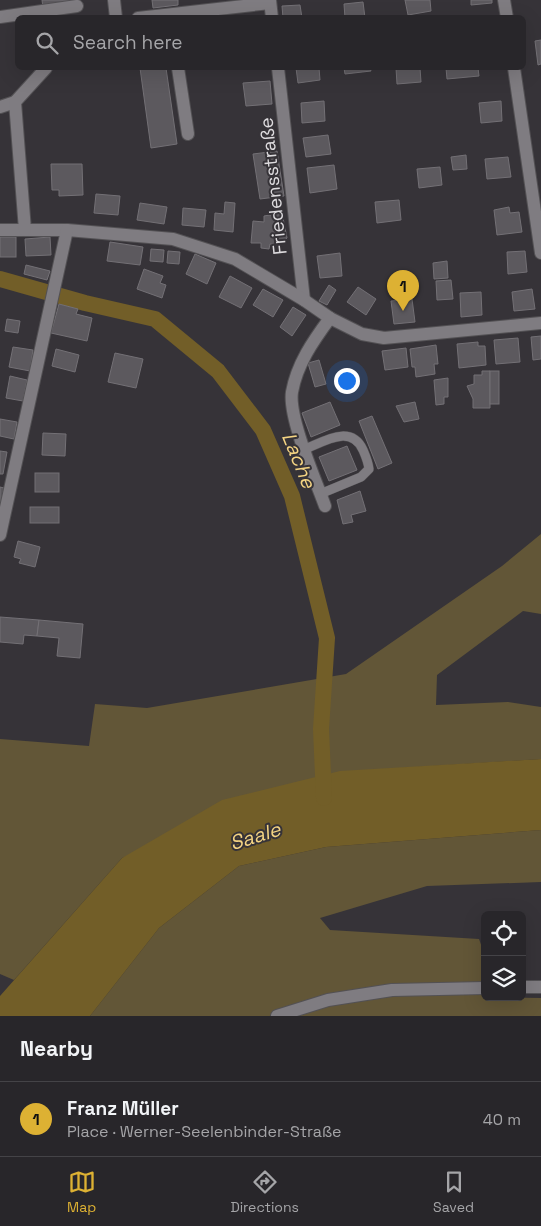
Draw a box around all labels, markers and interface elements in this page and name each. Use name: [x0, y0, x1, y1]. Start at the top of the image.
search box: [15, 15, 526, 70]
icon: search: [33, 29, 61, 57]
text: Search here: [73, 30, 183, 55]
street label: Friedensstraße: [253, 116, 293, 256]
pin: 1: [387, 270, 419, 311]
your location: [334, 368, 360, 394]
water label: Lache: [276, 428, 322, 493]
water label: Saale: [226, 816, 285, 856]
map controls: [481, 911, 526, 1001]
button: locate: [481, 911, 526, 956]
button: layers: [481, 956, 526, 1001]
text: Nearby: [20, 1035, 93, 1062]
text: Franz Müller: [67, 1096, 179, 1121]
text: 1: [32, 1109, 40, 1130]
text: 40 m: [483, 1109, 521, 1130]
text: Place · Werner-Seelenbinder-Straße: [67, 1121, 342, 1142]
tab: Map: [67, 1168, 96, 1216]
tab: Directions: [230, 1168, 299, 1216]
tab: Saved: [433, 1168, 474, 1216]

